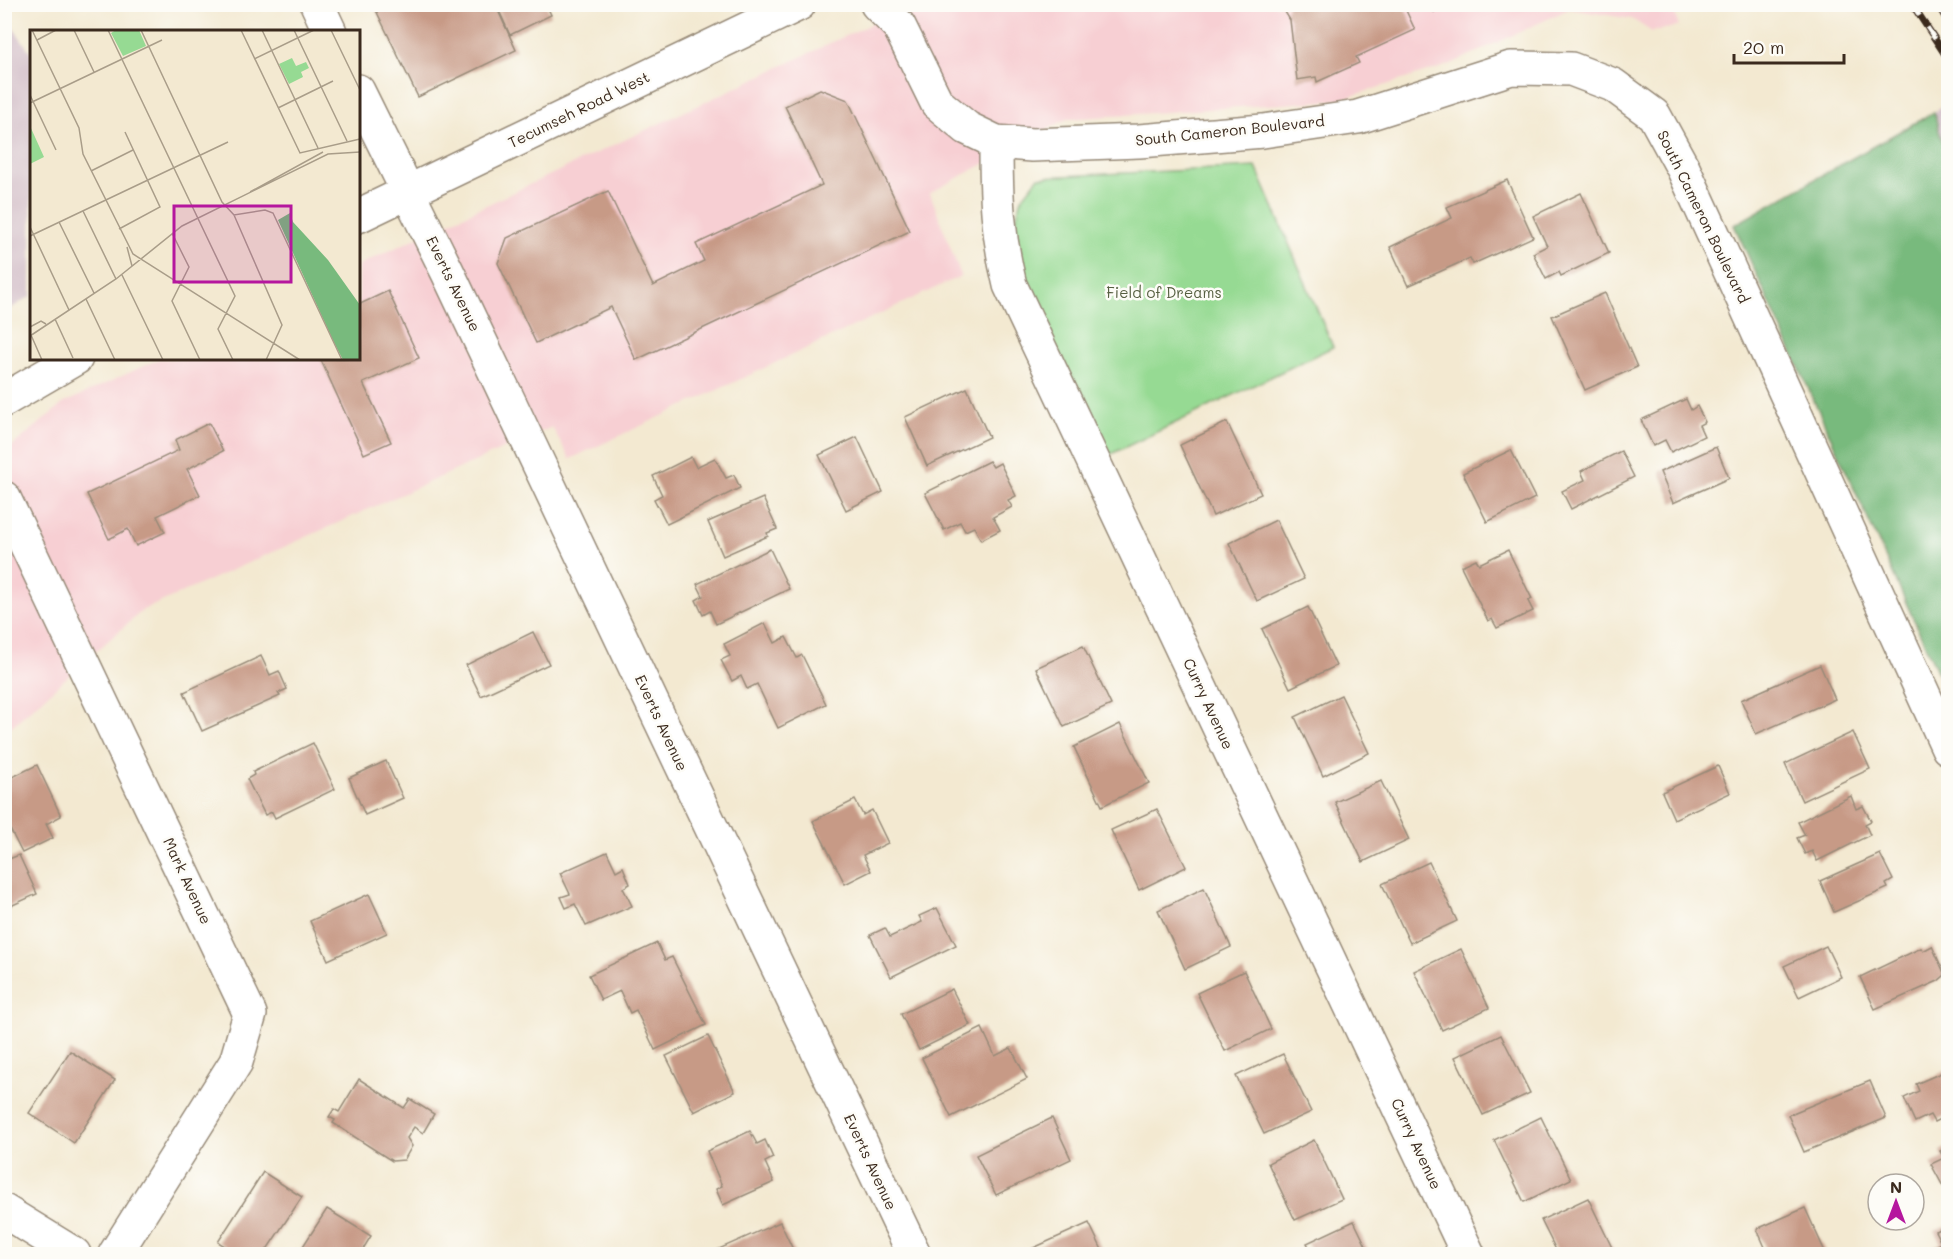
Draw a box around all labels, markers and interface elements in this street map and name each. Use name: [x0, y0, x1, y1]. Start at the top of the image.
scale bar: [1734, 27, 1844, 65]
inset map: [30, 30, 360, 360]
text: 20 m: [1743, 35, 1784, 59]
street label: Tecumseh Road West: [505, 66, 653, 152]
street label: South Cameron Boulevard: [1134, 110, 1325, 150]
street label: South Cameron Boulevard: [1653, 127, 1755, 306]
street label: Everts Avenue: [422, 232, 486, 335]
park label: Field of Dreams: [1106, 282, 1222, 302]
street label: Curry Avenue: [1179, 655, 1239, 752]
street label: Everts Avenue: [631, 671, 693, 774]
street label: Mark Avenue: [159, 834, 217, 927]
street label: Curry Avenue: [1387, 1095, 1447, 1192]
street label: Everts Avenue: [840, 1110, 902, 1213]
north arrow: [1866, 1172, 1926, 1232]
text: N: [1890, 1176, 1902, 1197]

